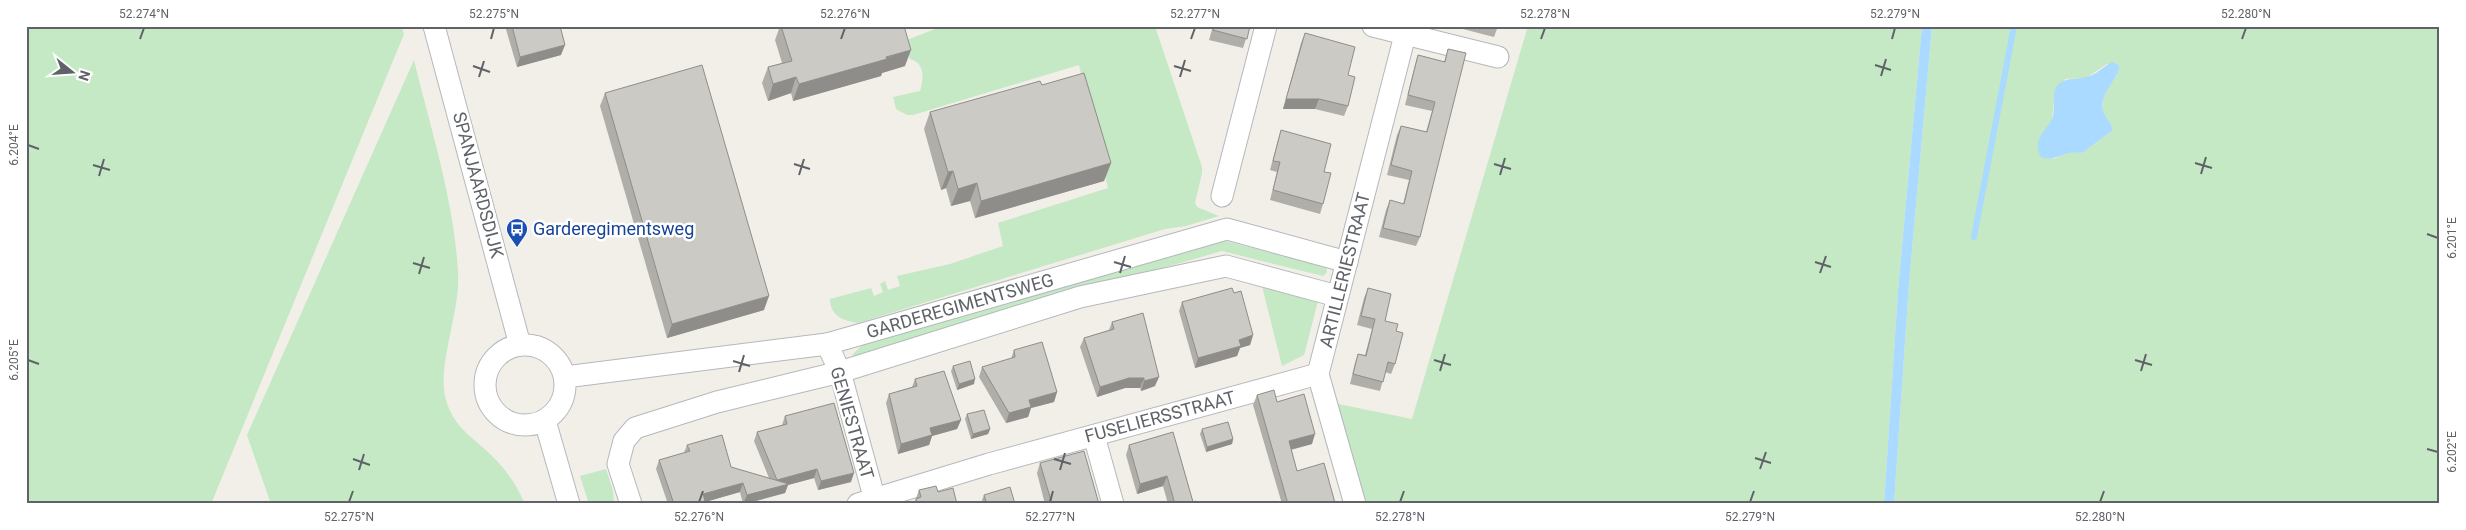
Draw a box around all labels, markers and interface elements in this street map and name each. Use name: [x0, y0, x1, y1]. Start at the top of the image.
text: 52.274°N: [119, 7, 169, 21]
text: 52.275°N: [469, 7, 519, 21]
text: 52.276°N: [820, 7, 870, 21]
text: 52.277°N: [1170, 7, 1220, 21]
text: 52.278°N: [1520, 7, 1570, 21]
text: 52.279°N: [1870, 7, 1920, 21]
text: 52.280°N: [2221, 7, 2271, 21]
north arrow: [48, 48, 98, 98]
text: N: [75, 69, 94, 83]
street label: SPANJAARDSDIJK: [449, 110, 508, 261]
text: 6.204°E: [7, 124, 21, 166]
street label: ARTILLERIESTRAAT: [1315, 190, 1374, 350]
bus stop icon: Garderegimentsweg: [505, 217, 529, 248]
text: 6.201°E: [2445, 217, 2459, 259]
place label: Garderegimentsweg: [533, 218, 694, 239]
street label: GARDEREGIMENTSWEG: [864, 269, 1056, 342]
text: 6.205°E: [7, 339, 21, 381]
street label: GENIESTRAAT: [826, 364, 879, 482]
street label: FUSELIERSSTRAAT: [1082, 386, 1238, 447]
text: 6.202°E: [2445, 431, 2459, 473]
text: 52.275°N: [324, 510, 374, 524]
text: 52.276°N: [674, 510, 724, 524]
text: 52.277°N: [1025, 510, 1075, 524]
text: 52.278°N: [1375, 510, 1425, 524]
text: 52.279°N: [1725, 510, 1775, 524]
text: 52.280°N: [2075, 510, 2125, 524]

